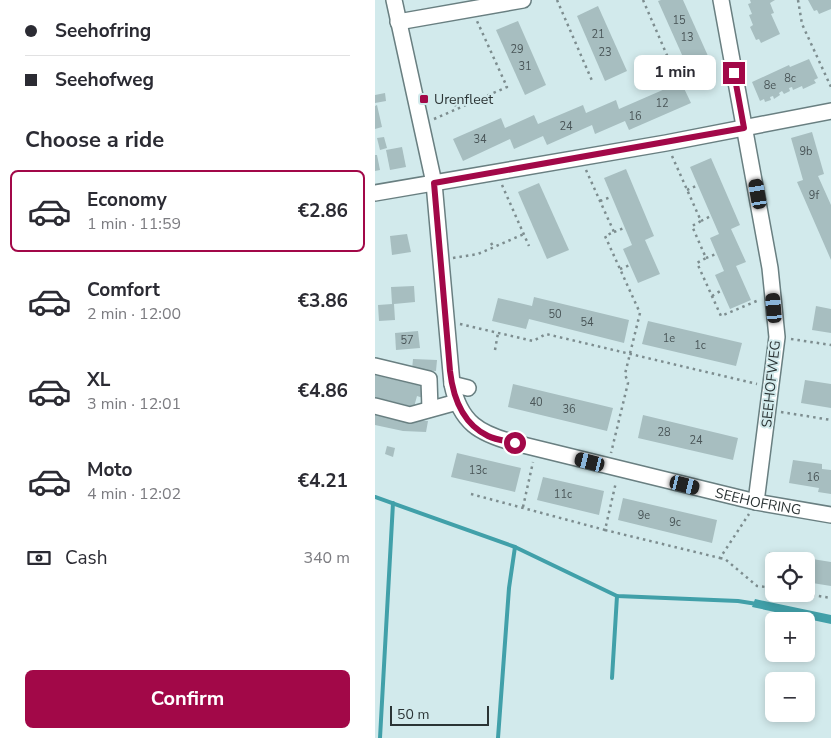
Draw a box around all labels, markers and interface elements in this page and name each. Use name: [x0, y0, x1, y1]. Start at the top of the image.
house number: 15: [672, 13, 686, 28]
text: Seehofring: [55, 18, 151, 44]
house number: 21: [591, 27, 605, 42]
house number: 13: [680, 30, 694, 45]
house number: 29: [510, 42, 524, 57]
house number: 23: [598, 45, 612, 60]
callout: 1 min: [634, 56, 717, 90]
house number: 31: [518, 59, 532, 74]
text: 1 min: [654, 61, 696, 83]
route end: [723, 62, 745, 84]
text: Seehofweg: [55, 67, 154, 93]
house number: 8c: [784, 71, 796, 86]
house number: 8e: [764, 78, 776, 93]
place label: Urenfleet: [434, 90, 493, 109]
marker: Urenfleet: [418, 93, 430, 105]
house number: 12: [655, 96, 669, 111]
house number: 16: [628, 109, 642, 124]
house number: 24: [559, 119, 573, 134]
text: Choose a ride: [25, 125, 164, 155]
house number: 34: [473, 132, 487, 147]
house number: 9b: [799, 144, 813, 159]
car: [748, 178, 767, 210]
text: Economy: [87, 187, 167, 213]
house number: 9f: [809, 188, 819, 203]
icon: car: [27, 189, 72, 234]
text: €2.86: [298, 198, 348, 224]
text: 1 min · 11:59: [87, 213, 181, 235]
text: Comfort: [87, 277, 160, 303]
icon: car: [27, 279, 72, 324]
text: €3.86: [298, 288, 348, 314]
car: [765, 292, 782, 324]
text: 2 min · 12:00: [87, 303, 181, 325]
house number: 50: [548, 307, 562, 322]
house number: 54: [580, 315, 594, 330]
house number: 1e: [663, 331, 675, 346]
house number: 57: [400, 333, 414, 348]
house number: 1c: [694, 338, 706, 353]
street label: SEEHOFWEG: [757, 339, 785, 429]
text: XL: [87, 367, 110, 393]
icon: car: [27, 369, 72, 414]
text: €4.86: [298, 378, 348, 404]
text: 3 min · 12:01: [87, 393, 181, 415]
house number: 40: [529, 395, 543, 410]
house number: 36: [562, 402, 576, 417]
house number: 28: [657, 425, 671, 440]
route start: [504, 432, 526, 454]
house number: 24: [689, 433, 703, 448]
car: [573, 451, 606, 473]
text: Moto: [87, 457, 133, 483]
icon: car: [27, 459, 72, 504]
house number: 13c: [469, 463, 487, 478]
text: €4.21: [298, 468, 348, 494]
house number: 16: [806, 470, 820, 485]
car: [668, 474, 701, 496]
text: 4 min · 12:02: [87, 483, 181, 505]
street label: SEEHOFRING: [713, 483, 803, 519]
house number: 11c: [554, 487, 572, 502]
house number: 9e: [638, 508, 650, 523]
house number: 9c: [669, 515, 681, 530]
icon: cash: [25, 544, 53, 572]
text: Cash: [65, 545, 107, 571]
text: 340 m: [303, 547, 350, 569]
map controls: [765, 552, 815, 722]
button: locate: [765, 552, 815, 602]
button: +: [765, 612, 815, 662]
button: Confirm: [25, 670, 350, 728]
button: −: [765, 672, 815, 722]
scale bar: [390, 703, 489, 726]
text: 50 m: [397, 705, 429, 724]

